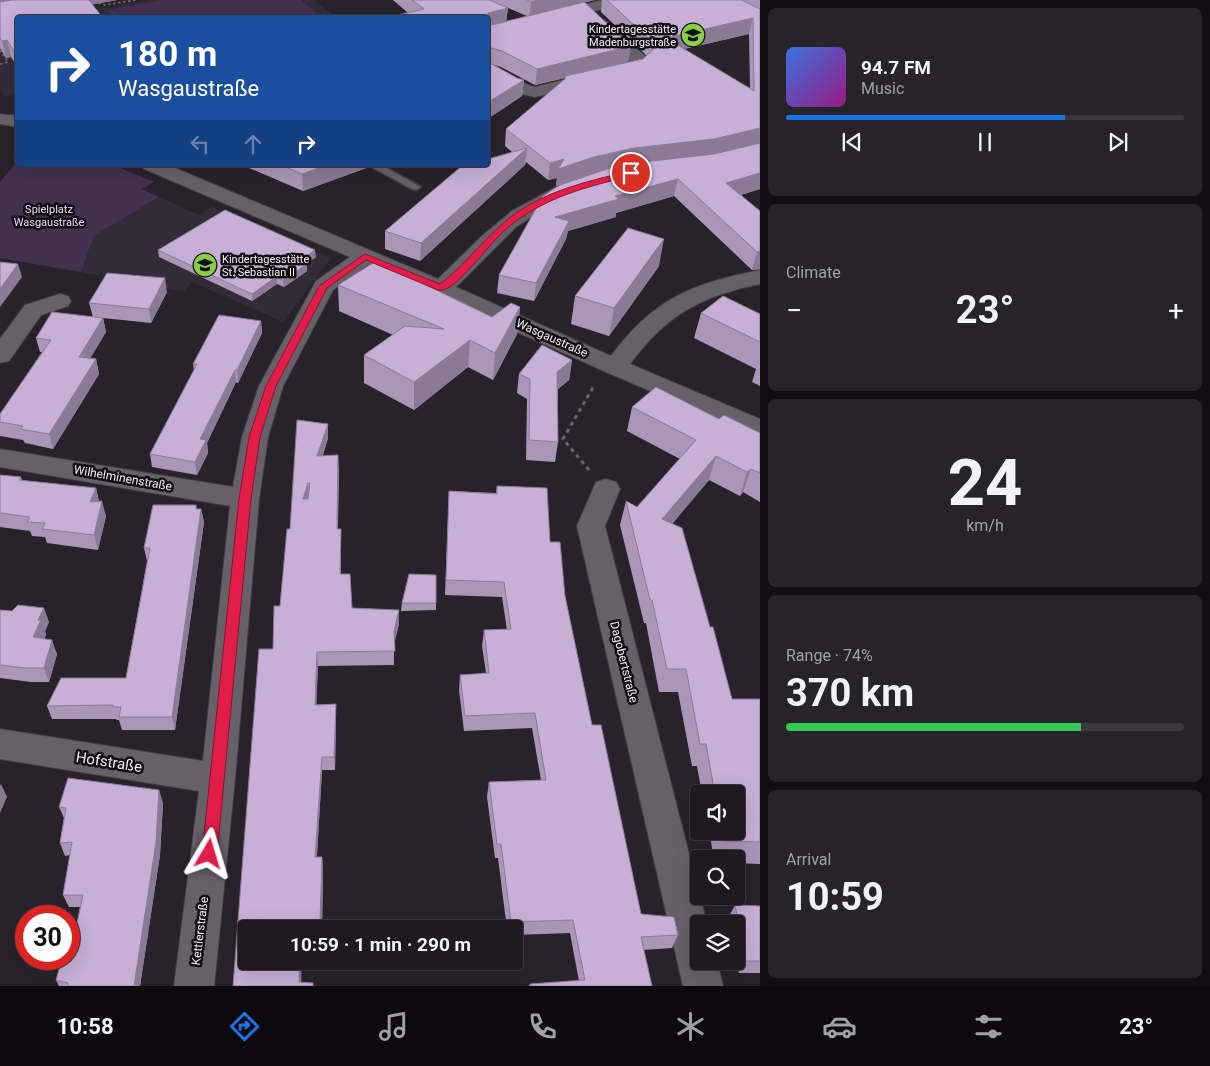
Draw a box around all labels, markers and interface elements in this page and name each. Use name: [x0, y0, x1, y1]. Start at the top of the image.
school or university icon: Kindertagesstätte Madenburgstraße: [680, 22, 706, 48]
place label: Kindertagesstätte Madenburgstraße: [589, 23, 676, 49]
text: 180 m: [118, 34, 217, 75]
icon: right: [35, 35, 100, 100]
text: 94.7 FM: [861, 56, 931, 79]
text: Wasgaustraße: [118, 76, 259, 101]
text: Music: [861, 79, 904, 98]
icon: previous: [838, 128, 866, 156]
icon: pause: [971, 128, 999, 156]
icon: next: [1104, 128, 1132, 156]
icon: left: [186, 130, 214, 158]
icon: ahead: [239, 130, 267, 158]
icon: right: [292, 130, 320, 158]
pin: [610, 152, 652, 194]
icon: arrive: [617, 159, 645, 187]
park label: Spielplatz Wasgaustraße: [14, 203, 84, 229]
school or university icon: Kindertagesstätte St. Sebastian II: [192, 252, 218, 278]
place label: Kindertagesstätte St. Sebastian II: [222, 253, 309, 279]
text: Climate: [786, 263, 841, 282]
text: 23°: [956, 288, 1014, 332]
text: −: [786, 294, 802, 327]
text: +: [1168, 294, 1184, 327]
street label: Wasgaustraße: [514, 316, 590, 360]
text: 24: [948, 445, 1022, 521]
street label: Wilhelminenstraße: [73, 462, 173, 494]
text: km/h: [966, 516, 1004, 535]
street label: Dagobertstraße: [607, 620, 641, 704]
text: Range · 74%: [786, 646, 873, 665]
text: 370 km: [786, 671, 914, 715]
street label: Hofstraße: [75, 748, 144, 776]
map controls: [690, 785, 745, 970]
button: sound: [690, 785, 745, 840]
position arrow: [182, 827, 234, 879]
button: search: [690, 850, 745, 905]
text: Arrival: [786, 850, 831, 869]
text: 10:59: [786, 875, 884, 919]
street label: Kettlerstraße: [189, 896, 211, 966]
speed limit sign: 30: [15, 905, 80, 970]
button: layers: [690, 915, 745, 970]
text: 10:59 · 1 min · 290 m: [290, 933, 471, 956]
icon: directions: [227, 1009, 262, 1044]
icon: music: [376, 1009, 411, 1044]
icon: phone: [525, 1009, 560, 1044]
icon: climate: [673, 1009, 708, 1044]
icon: car: [822, 1009, 857, 1044]
icon: filters: [971, 1009, 1006, 1044]
text: 10:58: [57, 1014, 114, 1039]
text: 23°: [1119, 1014, 1153, 1039]

